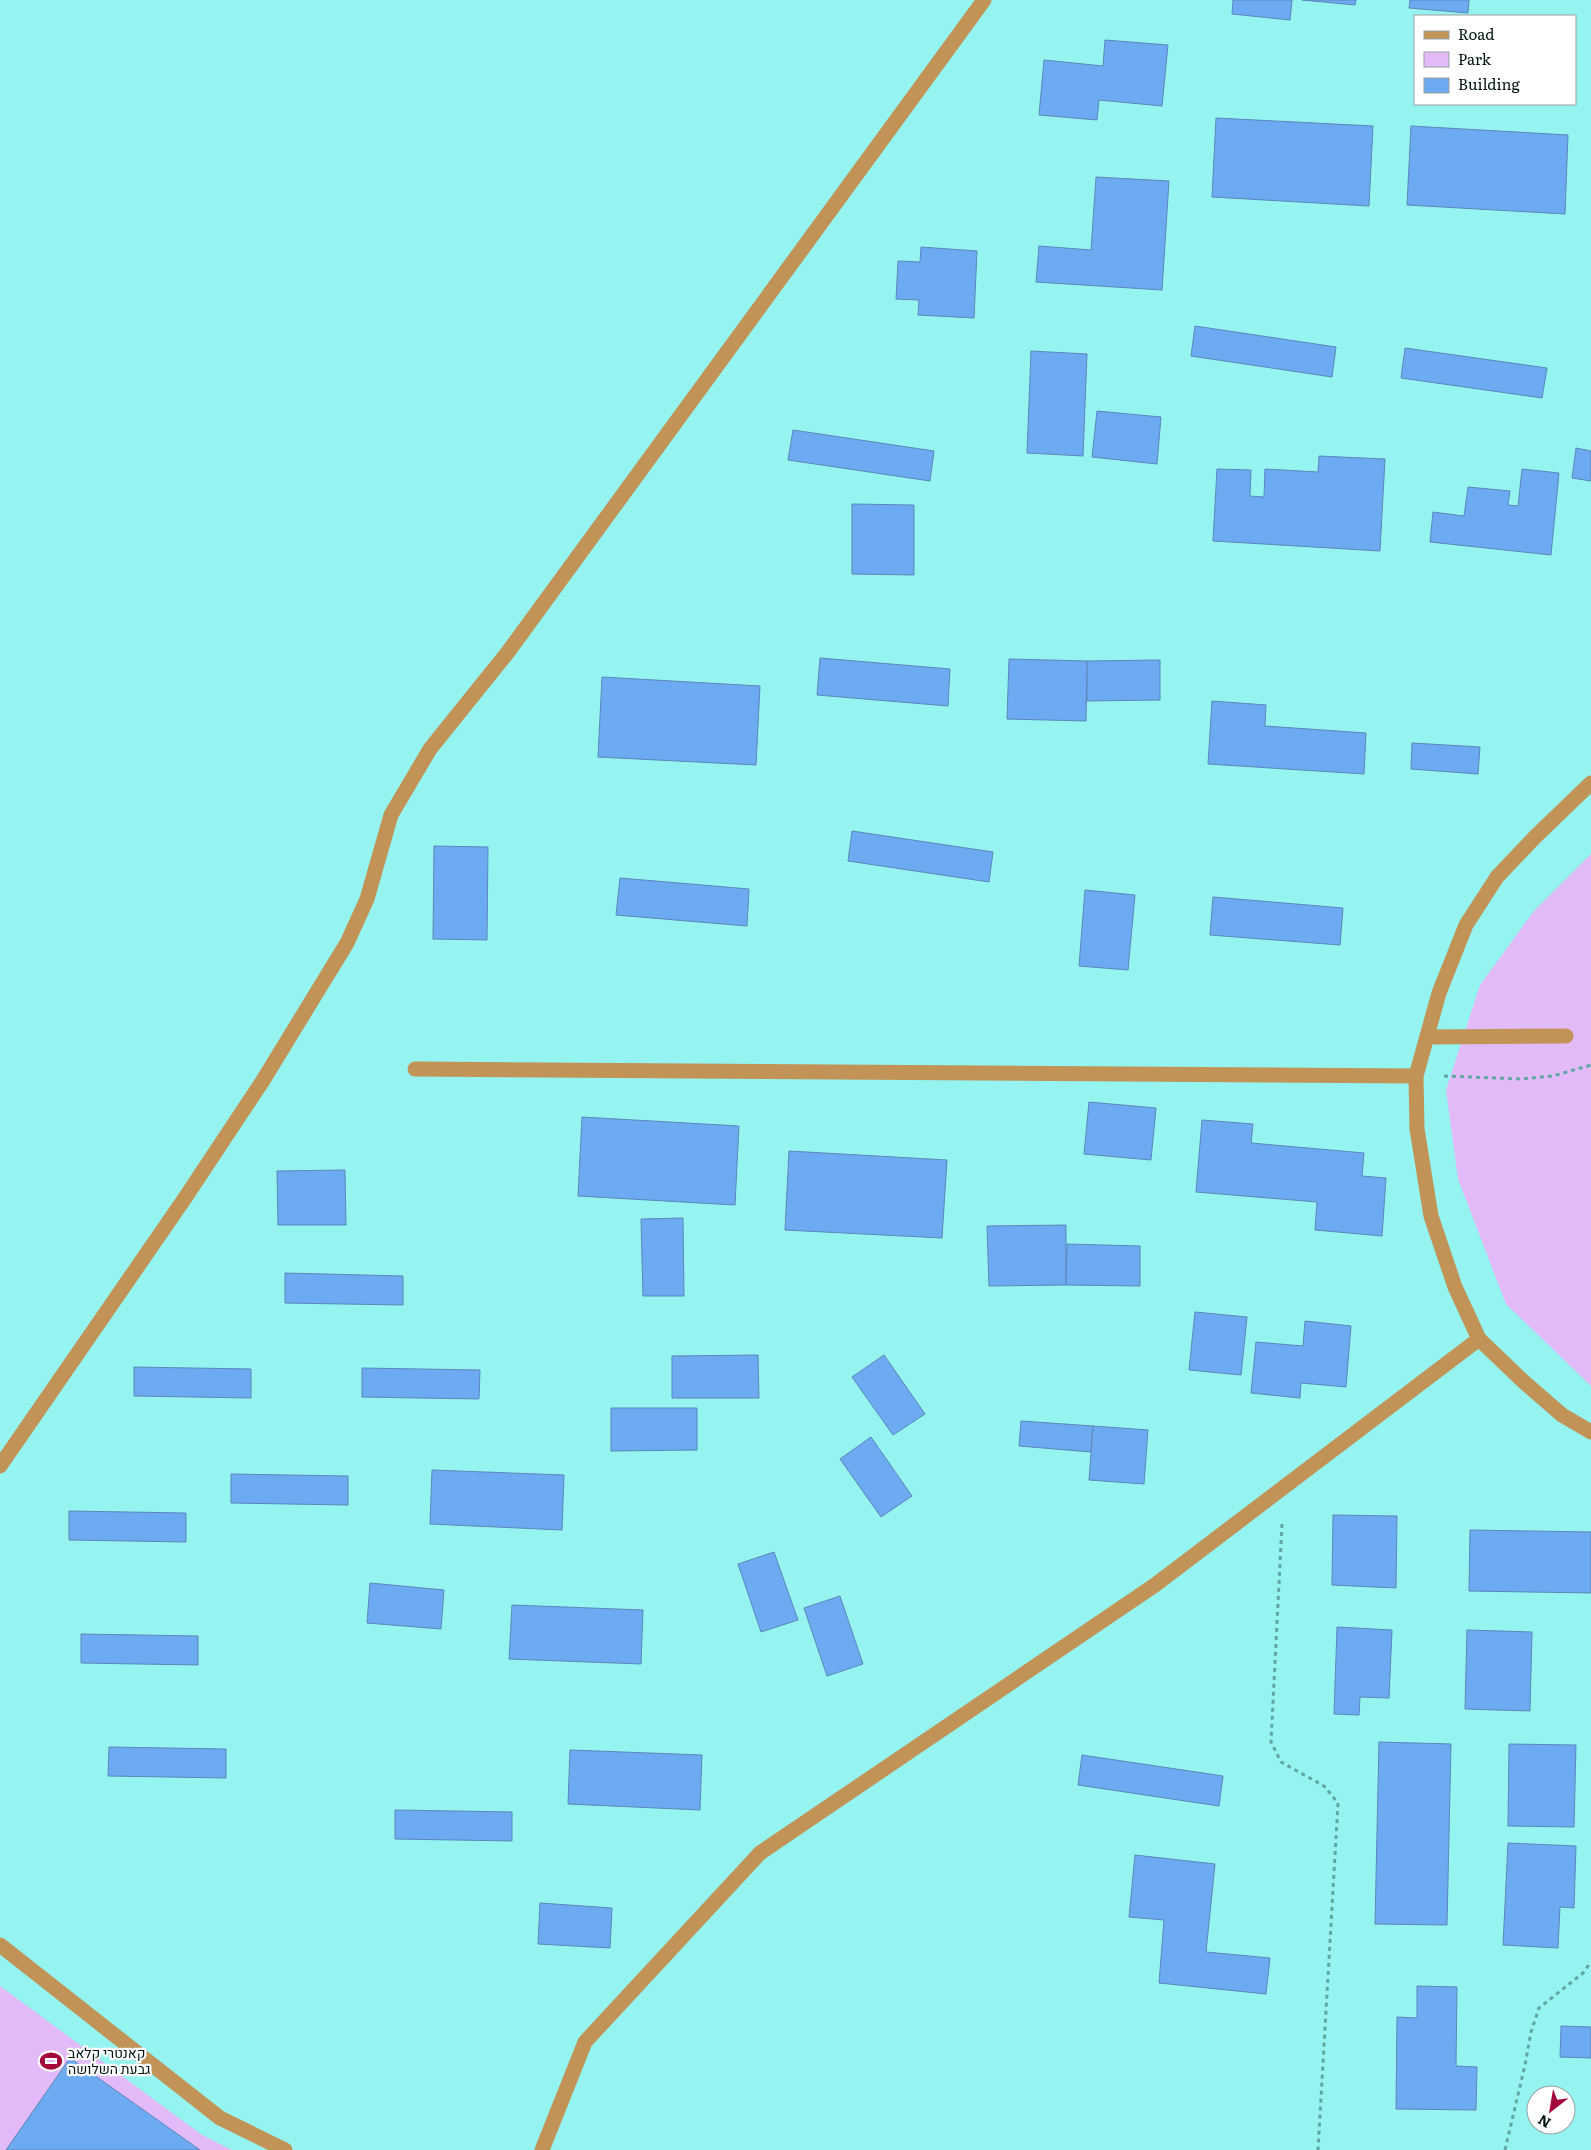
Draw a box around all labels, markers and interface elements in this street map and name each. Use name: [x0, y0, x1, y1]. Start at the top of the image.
legend: [1414, 15, 1576, 105]
text: Road: [1458, 22, 1494, 45]
text: Park: [1458, 47, 1492, 70]
text: Building: [1458, 72, 1520, 95]
place label: קאנטרי קלאב גבעת השלושה: [68, 2042, 150, 2078]
sports icon: קאנטרי קלאב גבעת השלושה: [38, 2048, 64, 2074]
north arrow: [1526, 2085, 1576, 2135]
text: N: [1533, 2110, 1554, 2134]

